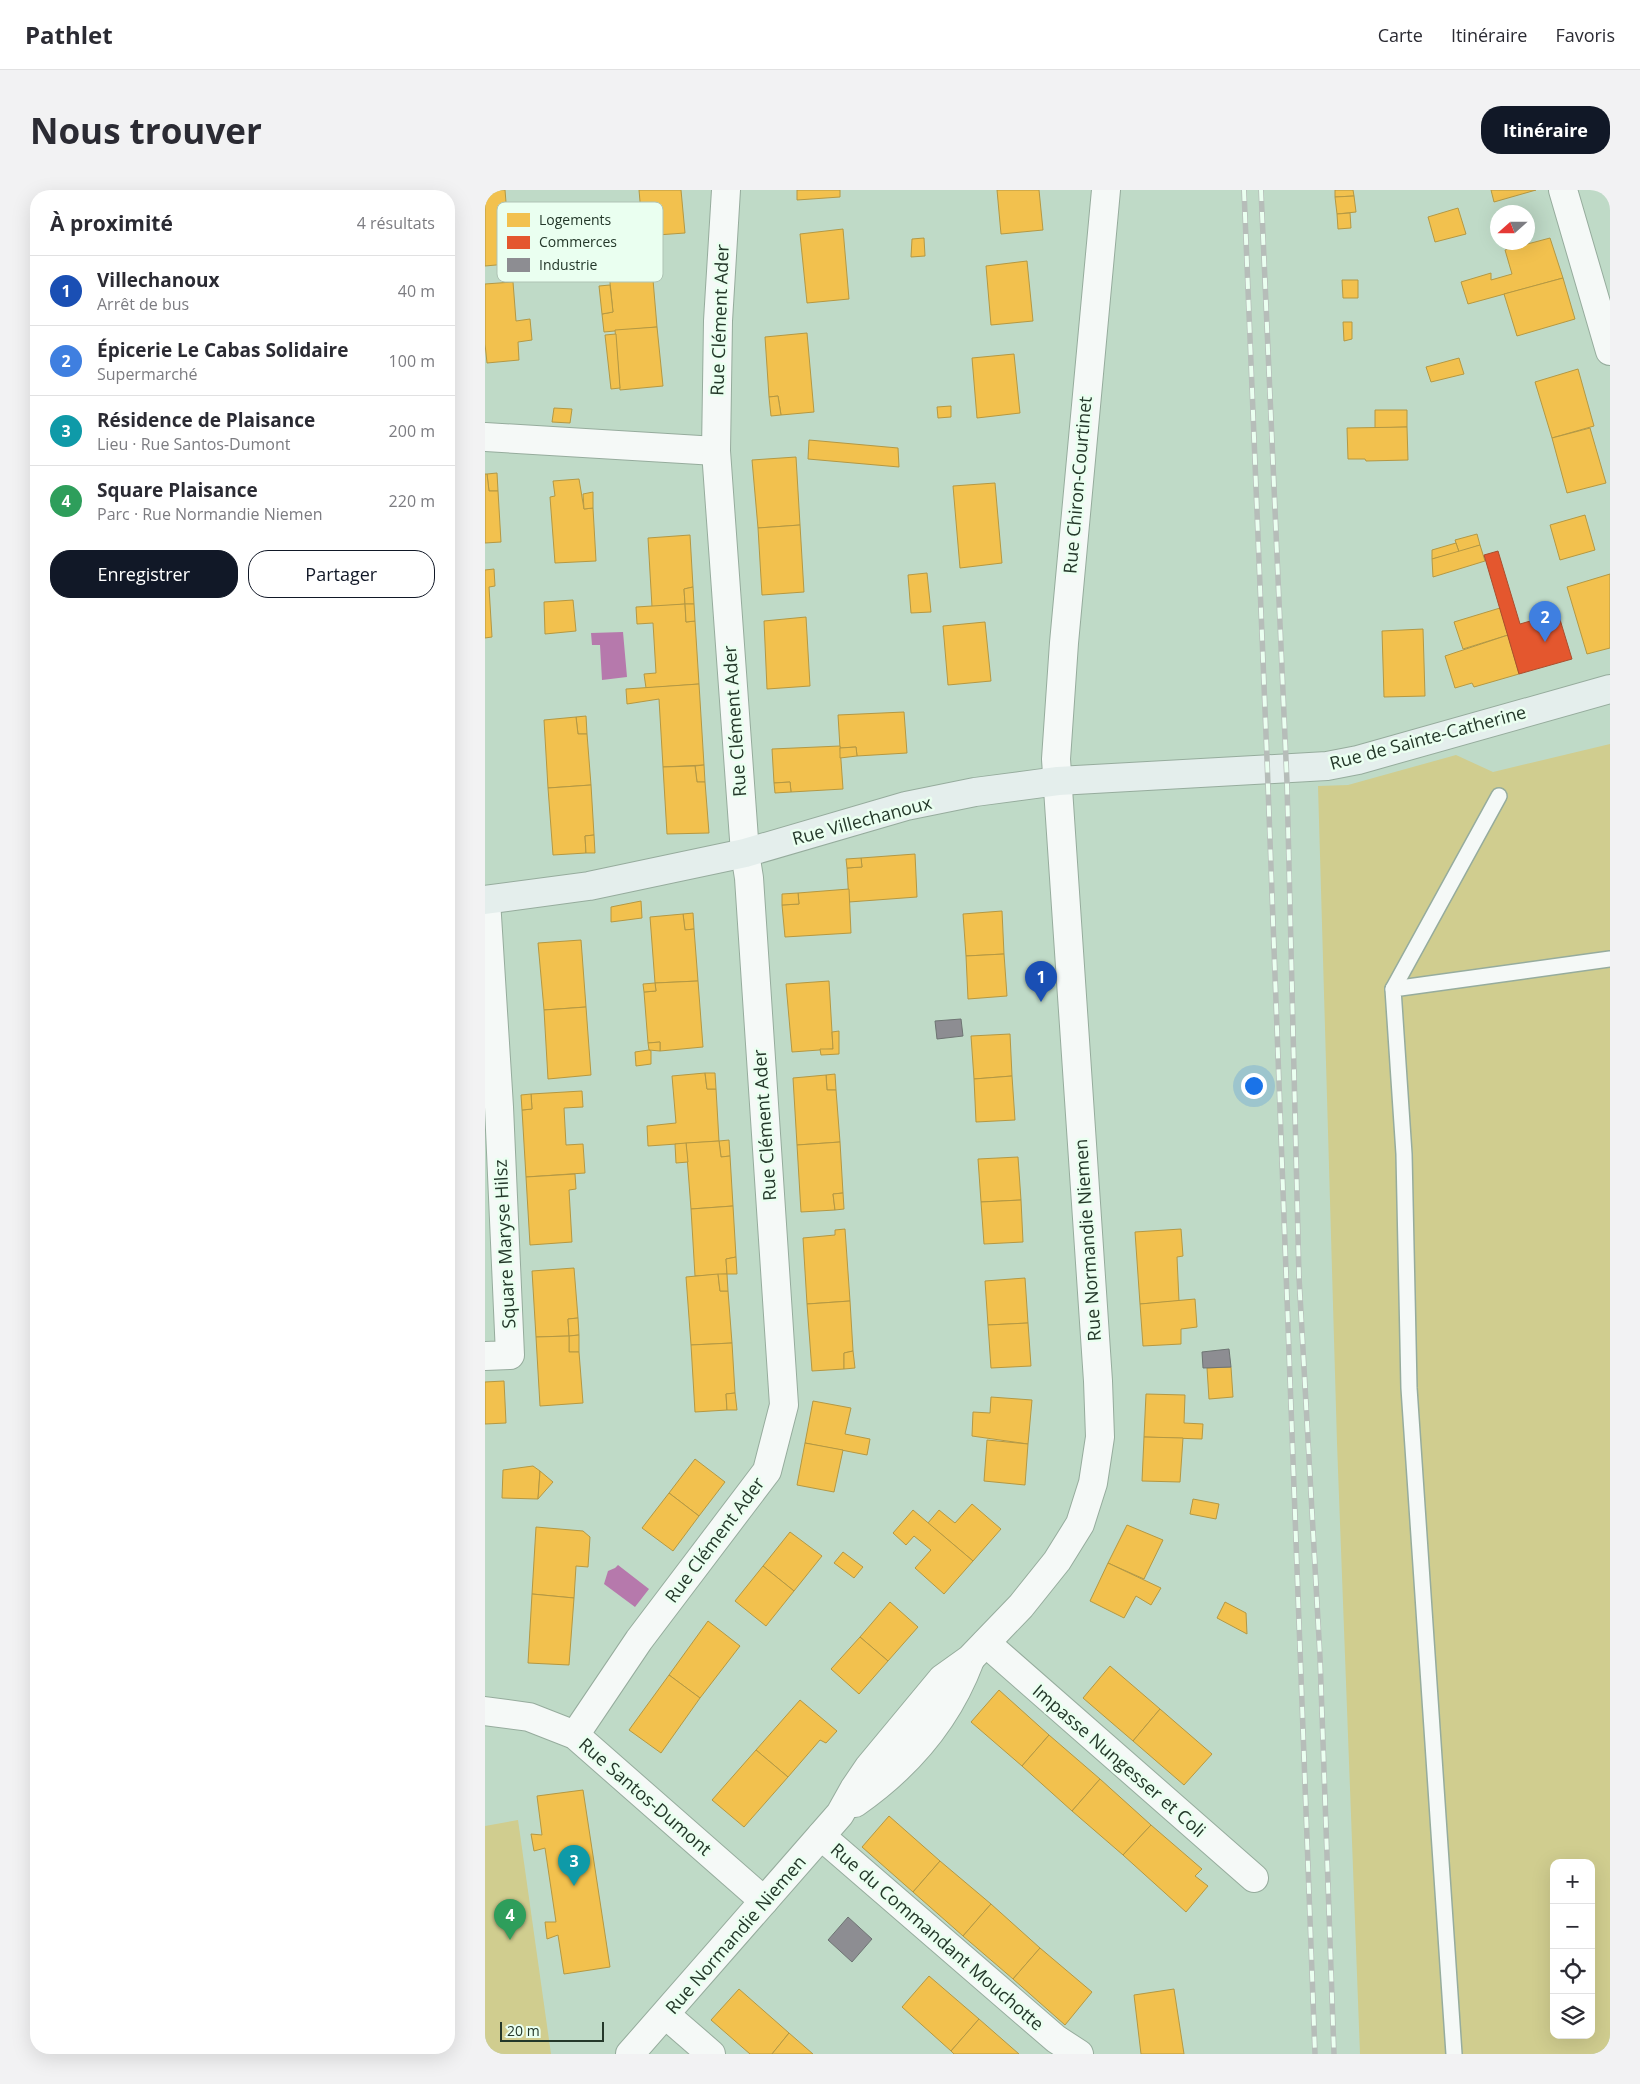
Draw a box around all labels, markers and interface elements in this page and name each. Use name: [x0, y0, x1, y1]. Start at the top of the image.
text: Pathlet: [25, 18, 113, 51]
text: Carte: [1378, 23, 1423, 47]
text: Itinéraire: [1451, 23, 1527, 47]
text: Favoris: [1555, 23, 1615, 47]
button: Itinéraire: [1481, 106, 1610, 154]
text: Nous trouver: [30, 107, 262, 154]
legend: [497, 202, 663, 282]
north arrow: [1490, 205, 1535, 250]
text: À proximité: [50, 209, 173, 237]
text: Logements: [539, 210, 612, 229]
text: 4 résultats: [357, 212, 435, 234]
text: Commerces: [539, 232, 617, 251]
street label: Rue Clément Ader: [704, 243, 734, 396]
text: Industrie: [539, 255, 598, 274]
text: Villechanoux: [97, 267, 219, 293]
text: 1: [61, 280, 71, 302]
text: 40 m: [398, 280, 435, 302]
text: Arrêt de bus: [97, 293, 189, 315]
text: Épicerie Le Cabas Solidaire: [97, 337, 348, 363]
text: 2: [61, 350, 71, 372]
text: 100 m: [389, 350, 435, 372]
text: Supermarché: [97, 363, 198, 385]
street label: Rue Chiron-Courtinet: [1057, 395, 1097, 575]
text: Résidence de Plaisance: [97, 407, 315, 433]
text: 3: [61, 420, 71, 442]
text: 200 m: [389, 420, 435, 442]
text: Lieu · Rue Santos-Dumont: [97, 433, 290, 455]
text: Square Plaisance: [97, 477, 258, 503]
text: 4: [61, 490, 71, 512]
text: 220 m: [389, 490, 435, 512]
text: Parc · Rue Normandie Niemen: [97, 503, 322, 525]
button: Enregistrer: [50, 550, 238, 598]
button: Partager: [248, 550, 435, 598]
pin: 2: [1529, 601, 1561, 642]
street label: Rue Clément Ader: [717, 644, 751, 798]
street label: Rue de Sainte-Catherine: [1327, 699, 1529, 775]
street label: Rue Villechanoux: [789, 790, 935, 850]
pin: 1: [1025, 961, 1057, 1002]
street label: Rue Clément Ader: [747, 1048, 781, 1202]
your location: [1241, 1073, 1267, 1099]
street label: Rue Normandie Niemen: [1068, 1138, 1106, 1342]
street label: Square Maryse Hilsz: [488, 1159, 520, 1329]
street label: Rue Clément Ader: [659, 1471, 770, 1607]
street label: Impasse Nungesser et Coli: [1028, 1678, 1211, 1842]
street label: Rue Santos-Dumont: [574, 1732, 717, 1861]
street label: Rue du Commandant Mouchotte: [826, 1837, 1049, 2035]
pin: 3: [558, 1845, 590, 1886]
street label: Rue Normandie Niemen: [660, 1850, 811, 2019]
map controls: [1550, 1859, 1595, 2039]
button: +: [1550, 1859, 1595, 1904]
pin: 4: [494, 1899, 526, 1940]
button: −: [1550, 1904, 1595, 1949]
button: locate: [1550, 1949, 1595, 1994]
button: layers: [1550, 1994, 1595, 2039]
scale bar: [500, 2019, 604, 2042]
text: 20 m: [507, 2021, 540, 2040]

